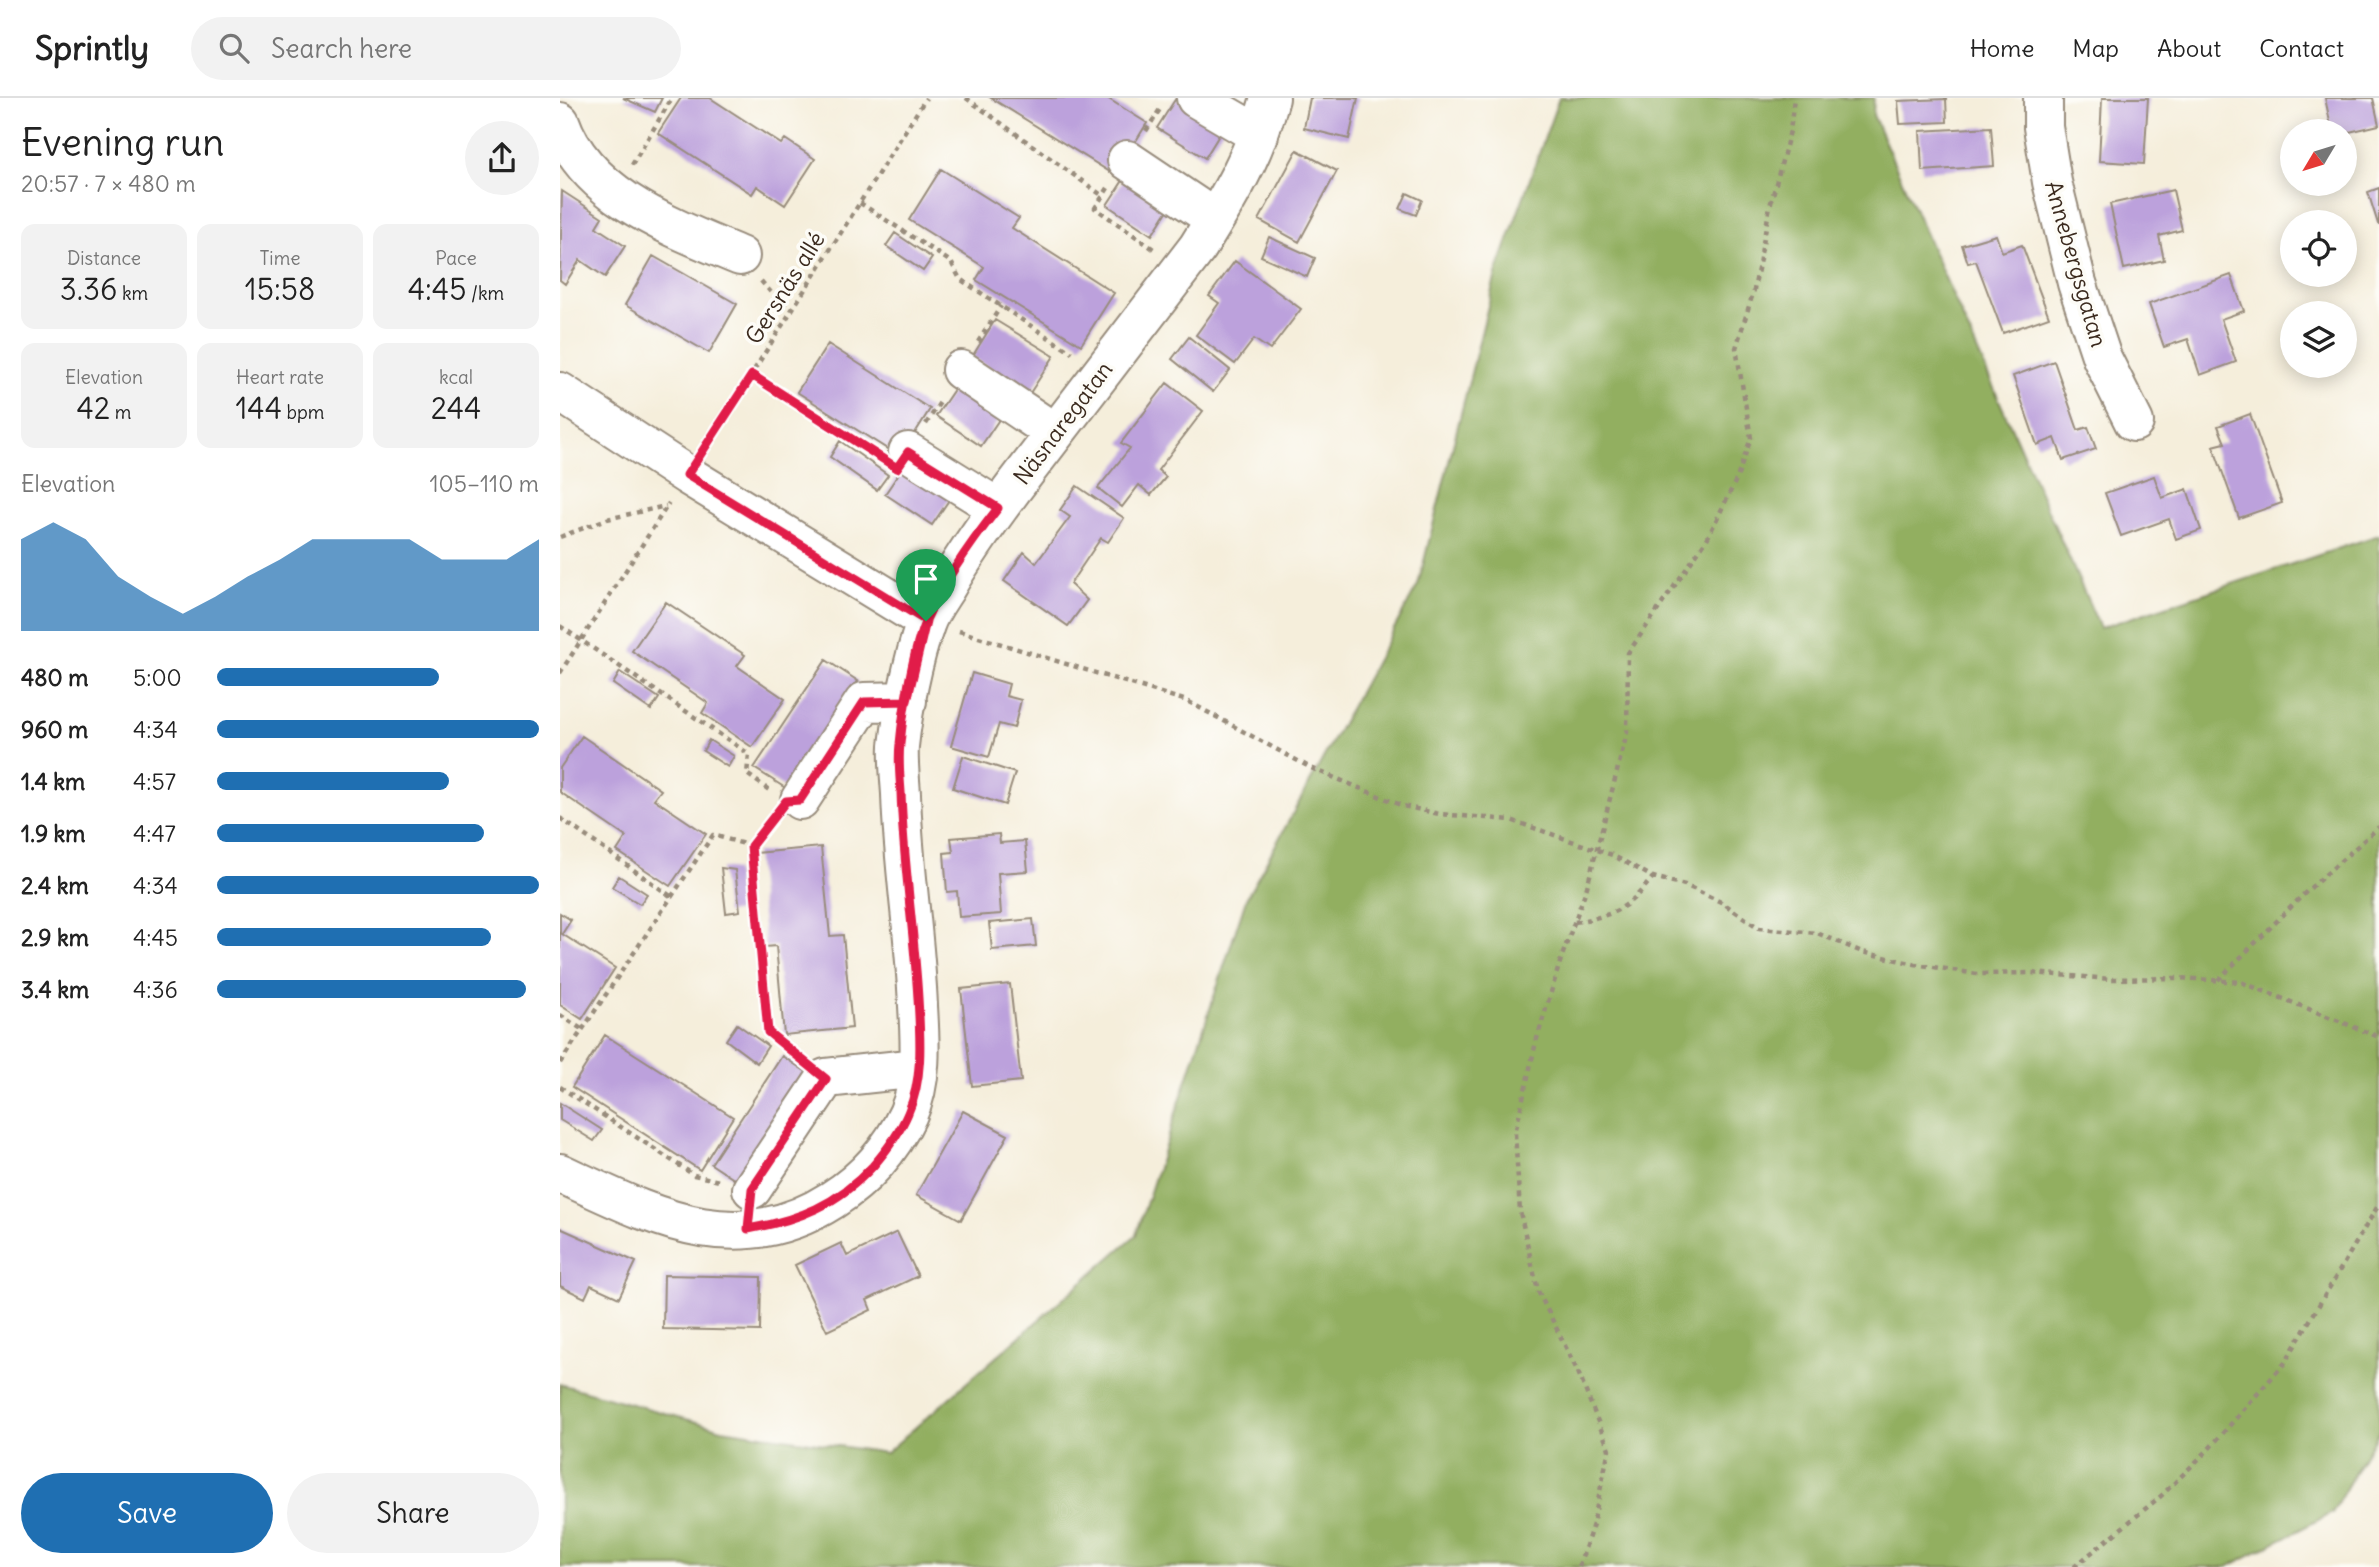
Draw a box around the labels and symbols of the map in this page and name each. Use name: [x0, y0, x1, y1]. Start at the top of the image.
north arrow: [2280, 119, 2357, 196]
street label: Annebergsgatan: [2039, 177, 2114, 350]
street label: Gersnäs allé: [739, 226, 831, 349]
street label: Näsnaregatan: [1007, 355, 1118, 490]
pin: [896, 549, 956, 621]

